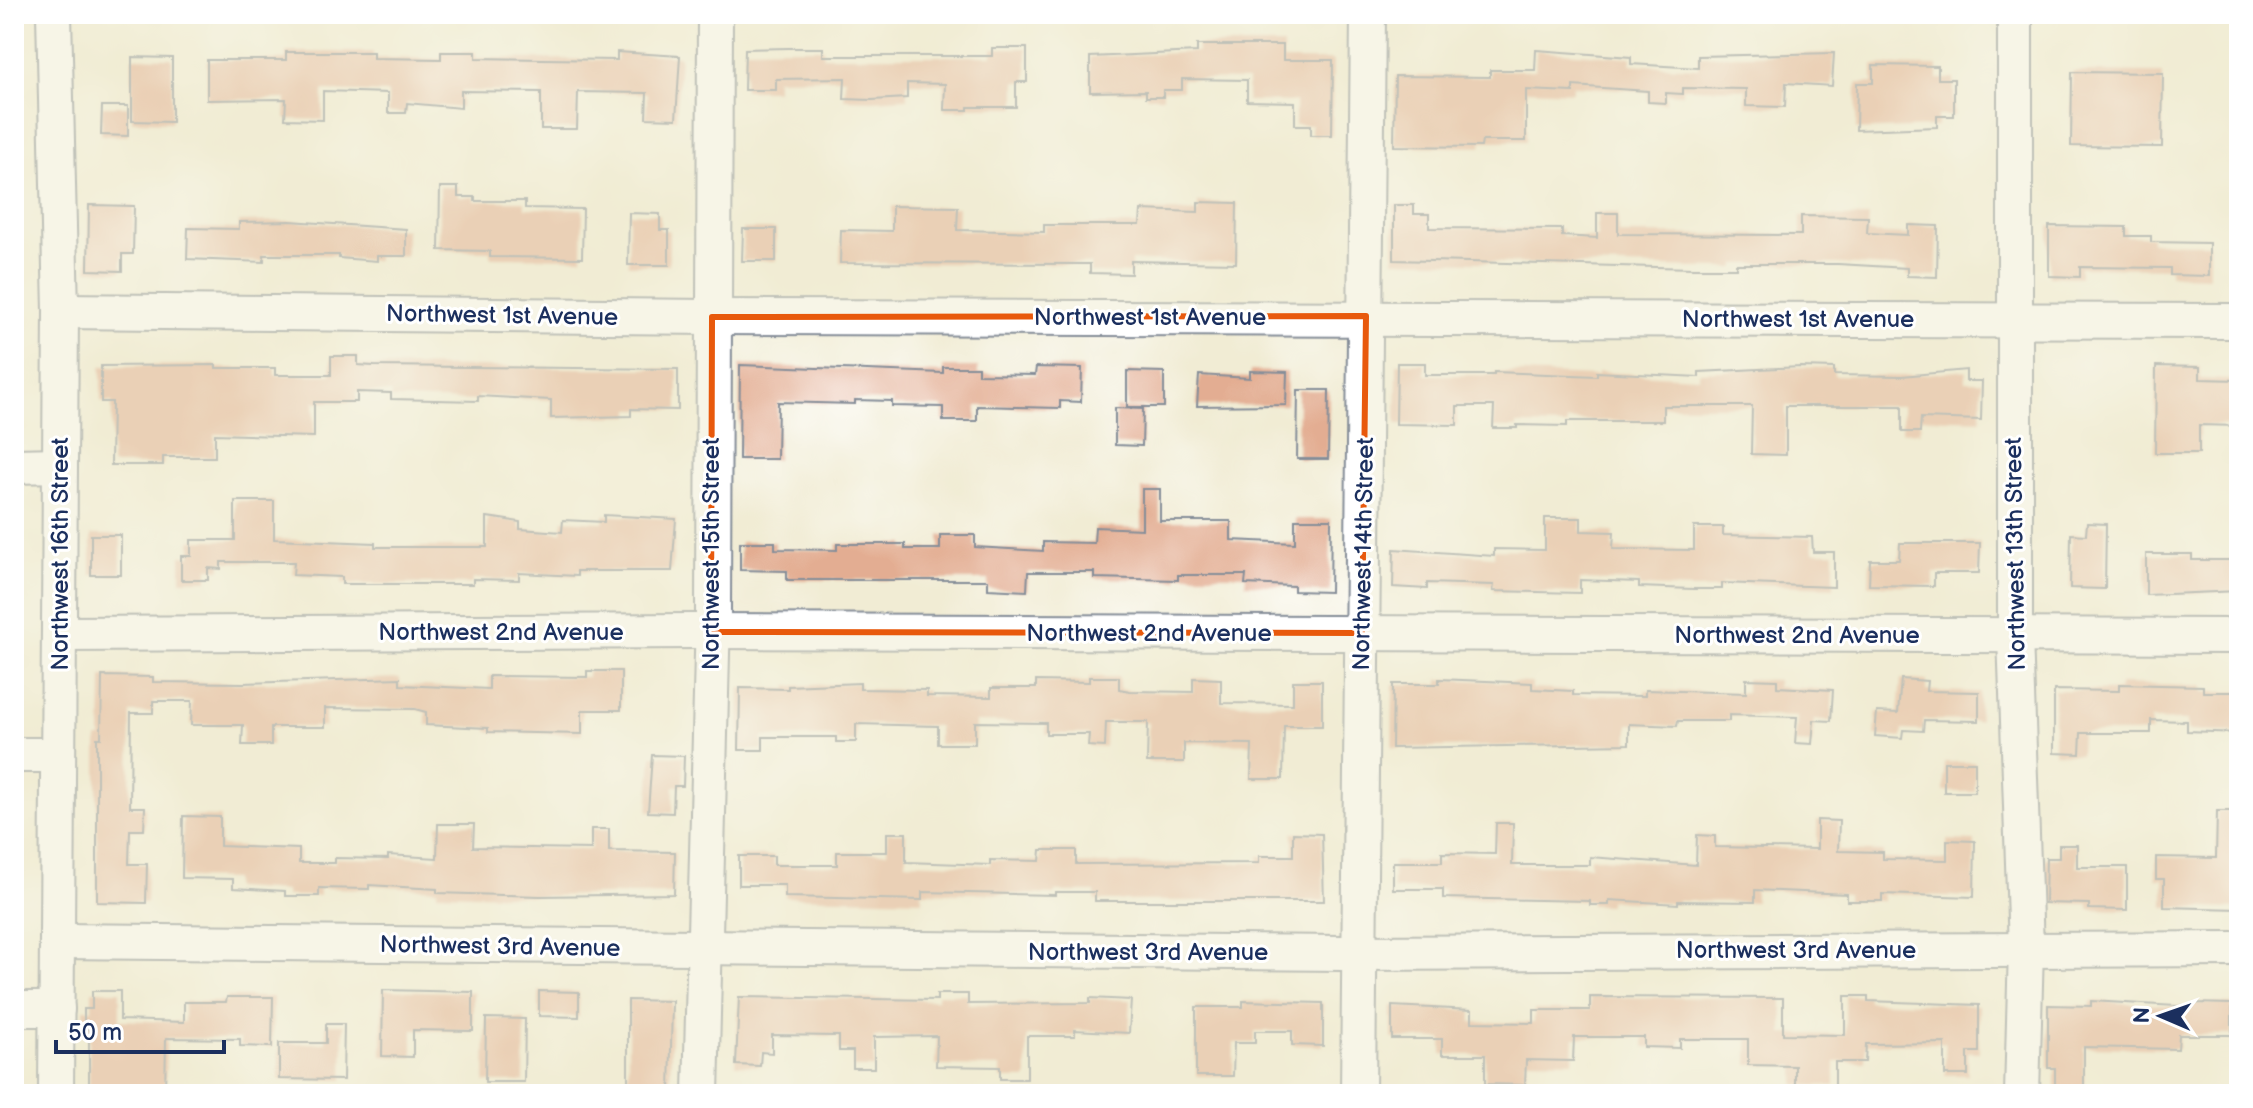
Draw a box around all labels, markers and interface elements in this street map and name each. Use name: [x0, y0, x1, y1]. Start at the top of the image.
street label: Northwest 1st Avenue: [385, 299, 618, 332]
street label: Northwest 1st Avenue: [1034, 303, 1266, 332]
street label: Northwest 1st Avenue: [1682, 305, 1914, 334]
street label: Northwest 14th Street: [1347, 436, 1380, 671]
street label: Northwest 13th Street: [1999, 436, 2032, 671]
street label: Northwest 16th Street: [46, 437, 75, 671]
street label: Northwest 15th Street: [697, 437, 726, 670]
street label: Northwest 2nd Avenue: [378, 618, 624, 647]
street label: Northwest 2nd Avenue: [1026, 619, 1272, 648]
street label: Northwest 2nd Avenue: [1674, 621, 1920, 650]
street label: Northwest 3rd Avenue: [379, 930, 621, 963]
street label: Northwest 3rd Avenue: [1676, 936, 1916, 965]
street label: Northwest 3rd Avenue: [1028, 938, 1268, 967]
north arrow: [2121, 976, 2201, 1056]
scale bar: [56, 1004, 224, 1054]
text: N: [2129, 1007, 2156, 1024]
text: 50 m: [68, 1018, 122, 1047]

